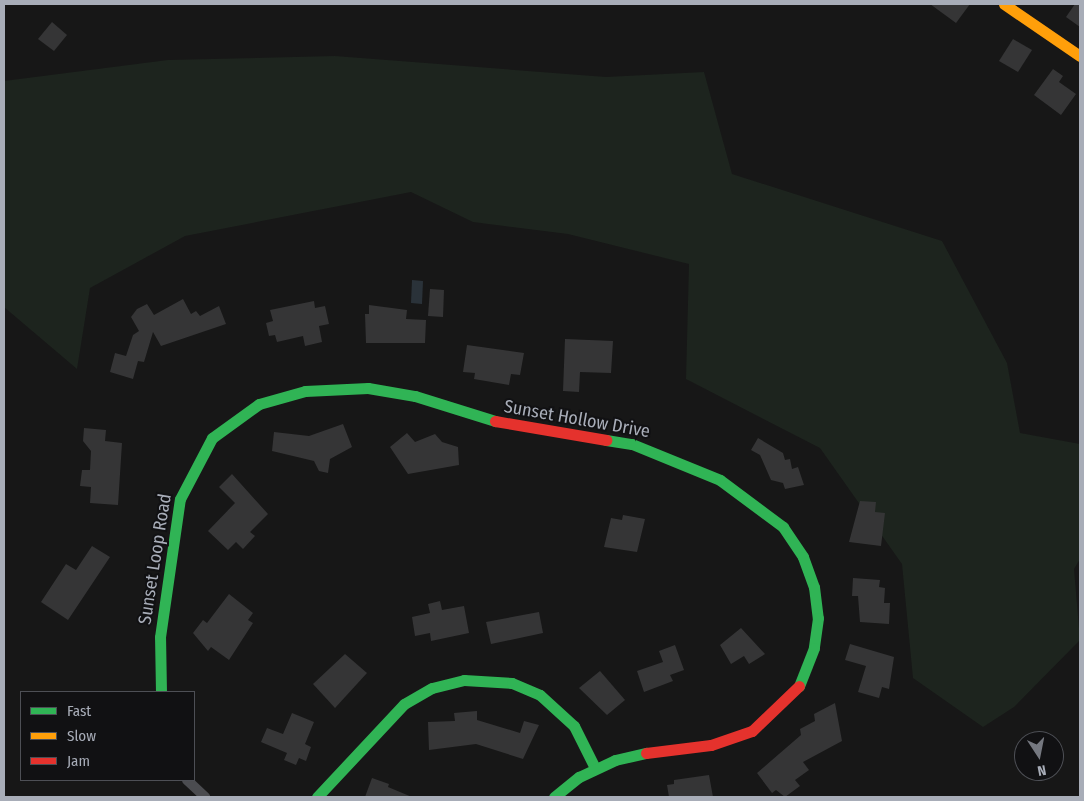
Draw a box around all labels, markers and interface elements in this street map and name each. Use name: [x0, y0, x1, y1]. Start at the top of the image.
street label: Sunset Hollow Drive: [502, 396, 652, 442]
street label: Sunset Loop Road: [134, 492, 176, 626]
legend: [20, 691, 195, 781]
text: Fast: [67, 702, 91, 720]
text: Slow: [67, 727, 96, 745]
north arrow: [1014, 731, 1064, 781]
text: Jam: [67, 752, 90, 770]
text: N: [1036, 761, 1048, 779]

